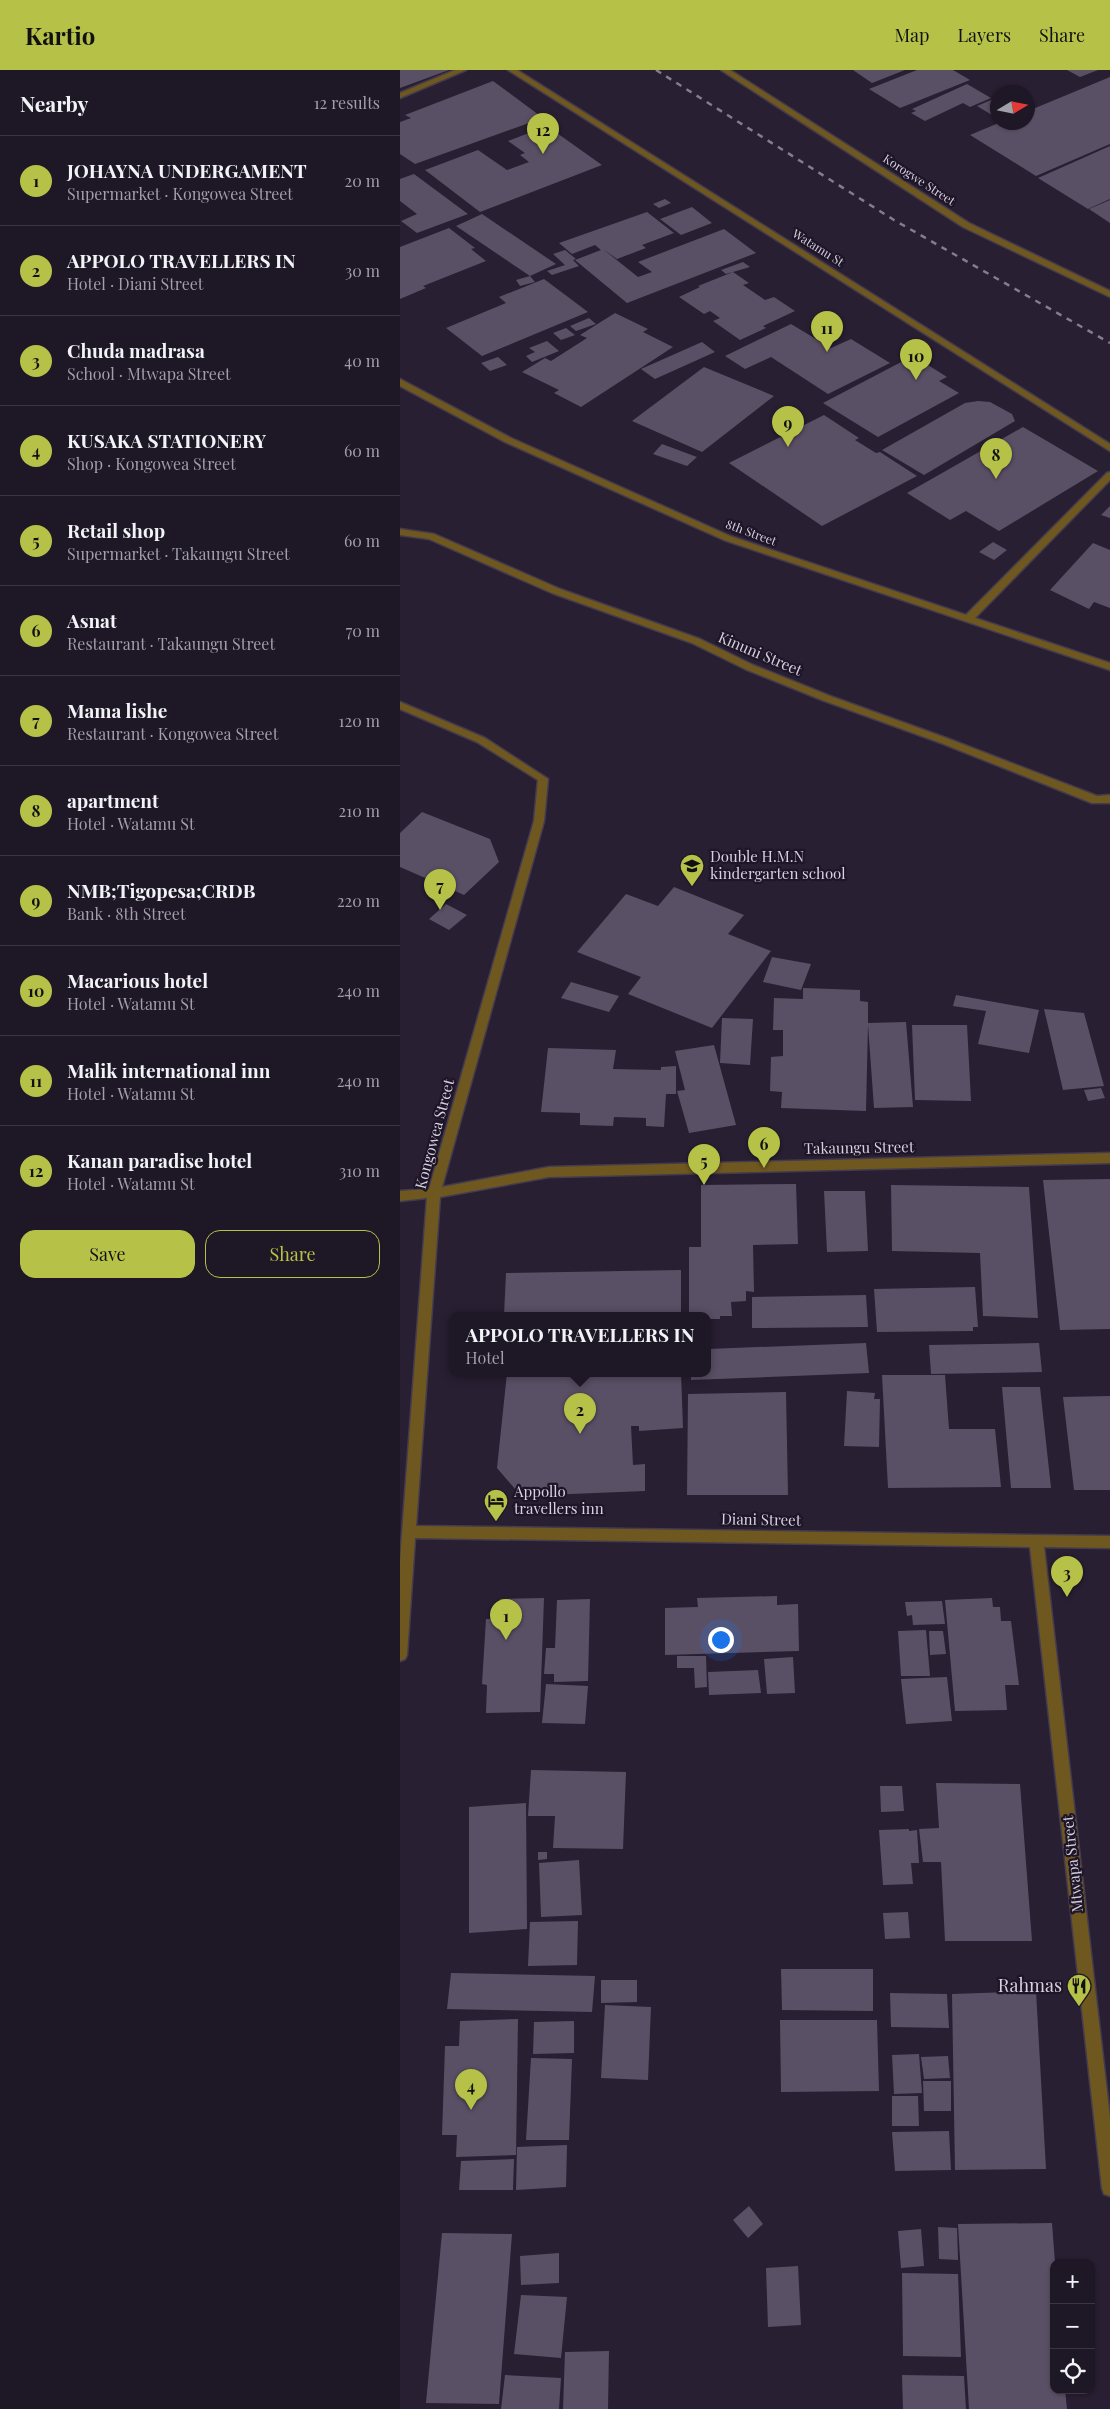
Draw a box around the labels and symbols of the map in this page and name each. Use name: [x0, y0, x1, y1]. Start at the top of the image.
north arrow: [990, 85, 1035, 130]
pin: 12: [527, 113, 559, 154]
street label: Korogwe Street: [880, 150, 959, 209]
street label: Watamu St: [789, 225, 848, 270]
pin: 11: [811, 311, 843, 352]
pin: 10: [900, 339, 932, 380]
pin: 9: [772, 406, 804, 447]
pin: 8: [980, 438, 1012, 479]
street label: 8th Street: [724, 516, 780, 549]
street label: Kinuni Street: [715, 626, 806, 680]
place label: Double H.M.N kindergarten school: [710, 846, 845, 883]
school or university icon: Double H.M.N kindergarten school: [679, 853, 705, 887]
pin: 7: [424, 869, 456, 910]
street label: Kongowea Street: [410, 1076, 458, 1191]
pin: 6: [748, 1127, 780, 1168]
street label: Takaungu Street: [804, 1136, 915, 1158]
pin: 5: [688, 1144, 720, 1185]
pin: 2: [564, 1393, 596, 1434]
place label: Appollo travellers inn: [513, 1481, 604, 1518]
hotel icon: Appollo travellers inn: [483, 1488, 509, 1522]
street label: Diani Street: [721, 1508, 802, 1530]
pin: 3: [1051, 1556, 1083, 1597]
pin: 1: [490, 1599, 522, 1640]
your location: [708, 1627, 734, 1653]
street label: Mtwapa Street: [1057, 1814, 1087, 1914]
place label: Rahmas: [998, 1973, 1062, 1997]
restaurant icon: Rahmas: [1066, 1973, 1092, 2007]
pin: 4: [455, 2069, 487, 2110]

